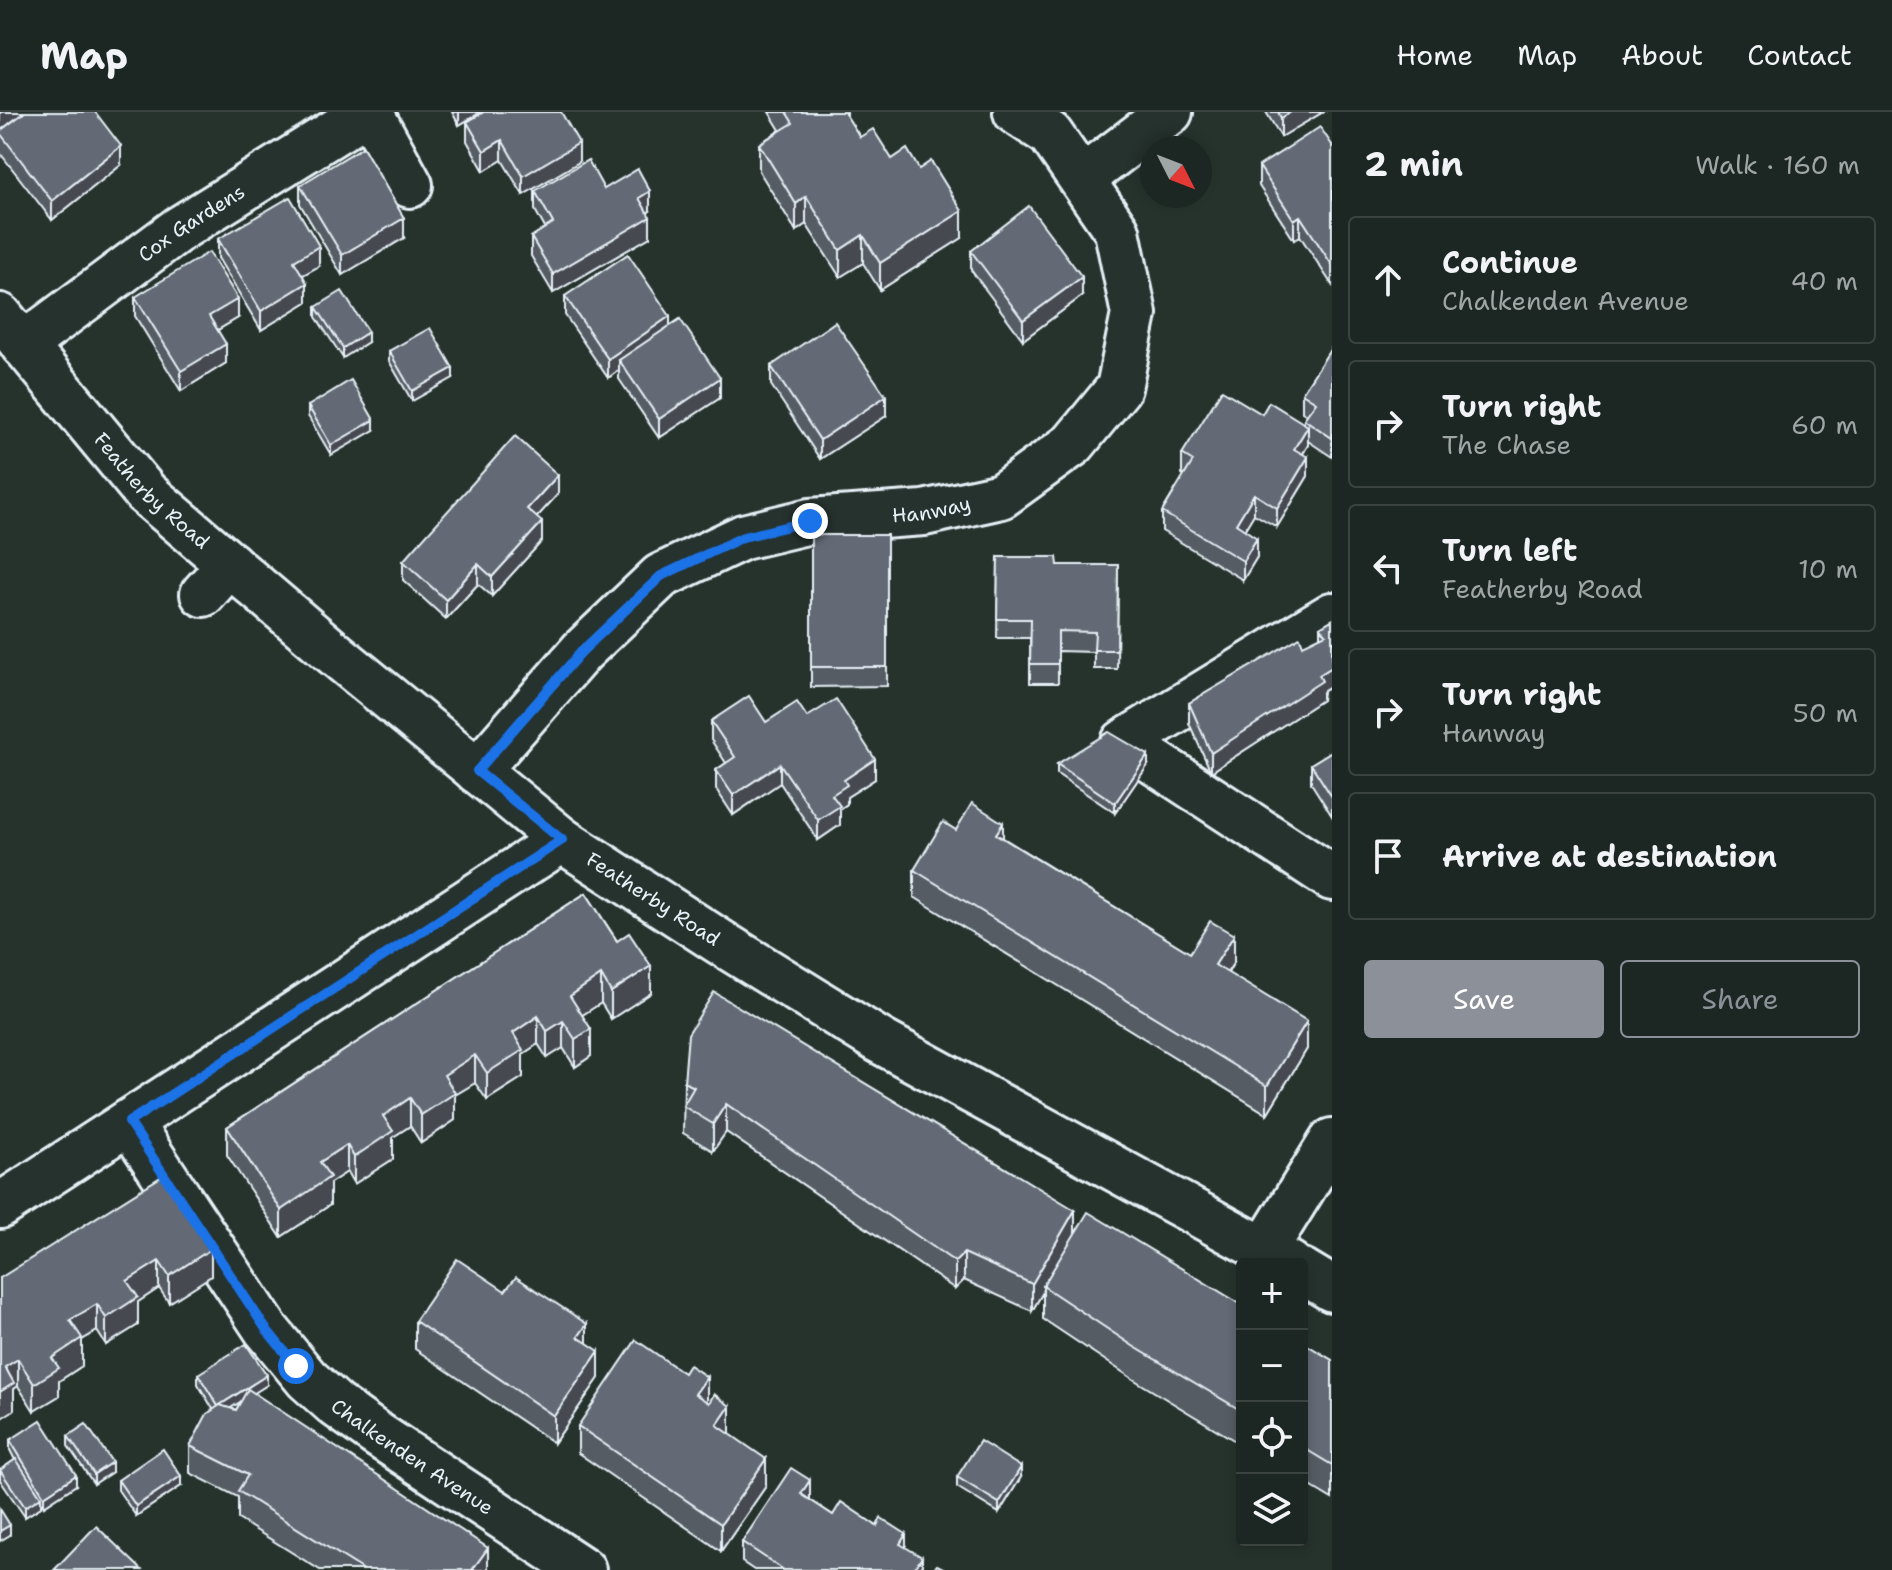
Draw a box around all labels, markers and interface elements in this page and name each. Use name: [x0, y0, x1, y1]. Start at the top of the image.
text: Map: [40, 30, 128, 81]
text: Home: [1396, 36, 1473, 74]
text: Map: [1517, 36, 1577, 74]
text: About: [1621, 36, 1703, 74]
text: Contact: [1747, 36, 1852, 74]
north arrow: [1140, 136, 1212, 208]
text: 2 min: [1364, 141, 1463, 187]
text: Walk · 160 m: [1695, 147, 1860, 182]
street label: Cox Gardens: [133, 178, 249, 268]
text: Continue: [1442, 242, 1578, 283]
icon: ahead: [1366, 258, 1410, 302]
text: 40 m: [1791, 263, 1858, 298]
text: Chalkenden Avenue: [1442, 283, 1689, 318]
text: Turn right: [1442, 386, 1601, 427]
icon: right: [1366, 402, 1410, 446]
text: 60 m: [1791, 407, 1858, 442]
street label: Featherby Road: [88, 427, 215, 555]
text: The Chase: [1442, 427, 1571, 462]
street label: Hanway: [891, 490, 973, 528]
route end: [792, 503, 828, 539]
text: Turn left: [1442, 530, 1577, 571]
icon: left: [1366, 546, 1410, 590]
text: 10 m: [1798, 551, 1858, 586]
text: Featherby Road: [1442, 571, 1643, 606]
text: Turn right: [1442, 674, 1601, 715]
icon: right: [1366, 690, 1410, 734]
text: 50 m: [1793, 695, 1858, 730]
text: Hanway: [1442, 715, 1545, 750]
icon: arrive: [1366, 834, 1410, 878]
text: Arrive at destination: [1442, 836, 1777, 877]
street label: Featherby Road: [581, 846, 726, 952]
button: Save: [1364, 960, 1604, 1038]
button: Share: [1620, 960, 1860, 1038]
map controls: [1236, 1258, 1308, 1546]
button: +: [1236, 1258, 1308, 1330]
button: −: [1236, 1330, 1308, 1402]
route start: [278, 1348, 314, 1384]
street label: Chalkenden Avenue: [326, 1393, 498, 1520]
button: locate: [1236, 1402, 1308, 1474]
button: layers: [1236, 1474, 1308, 1546]

